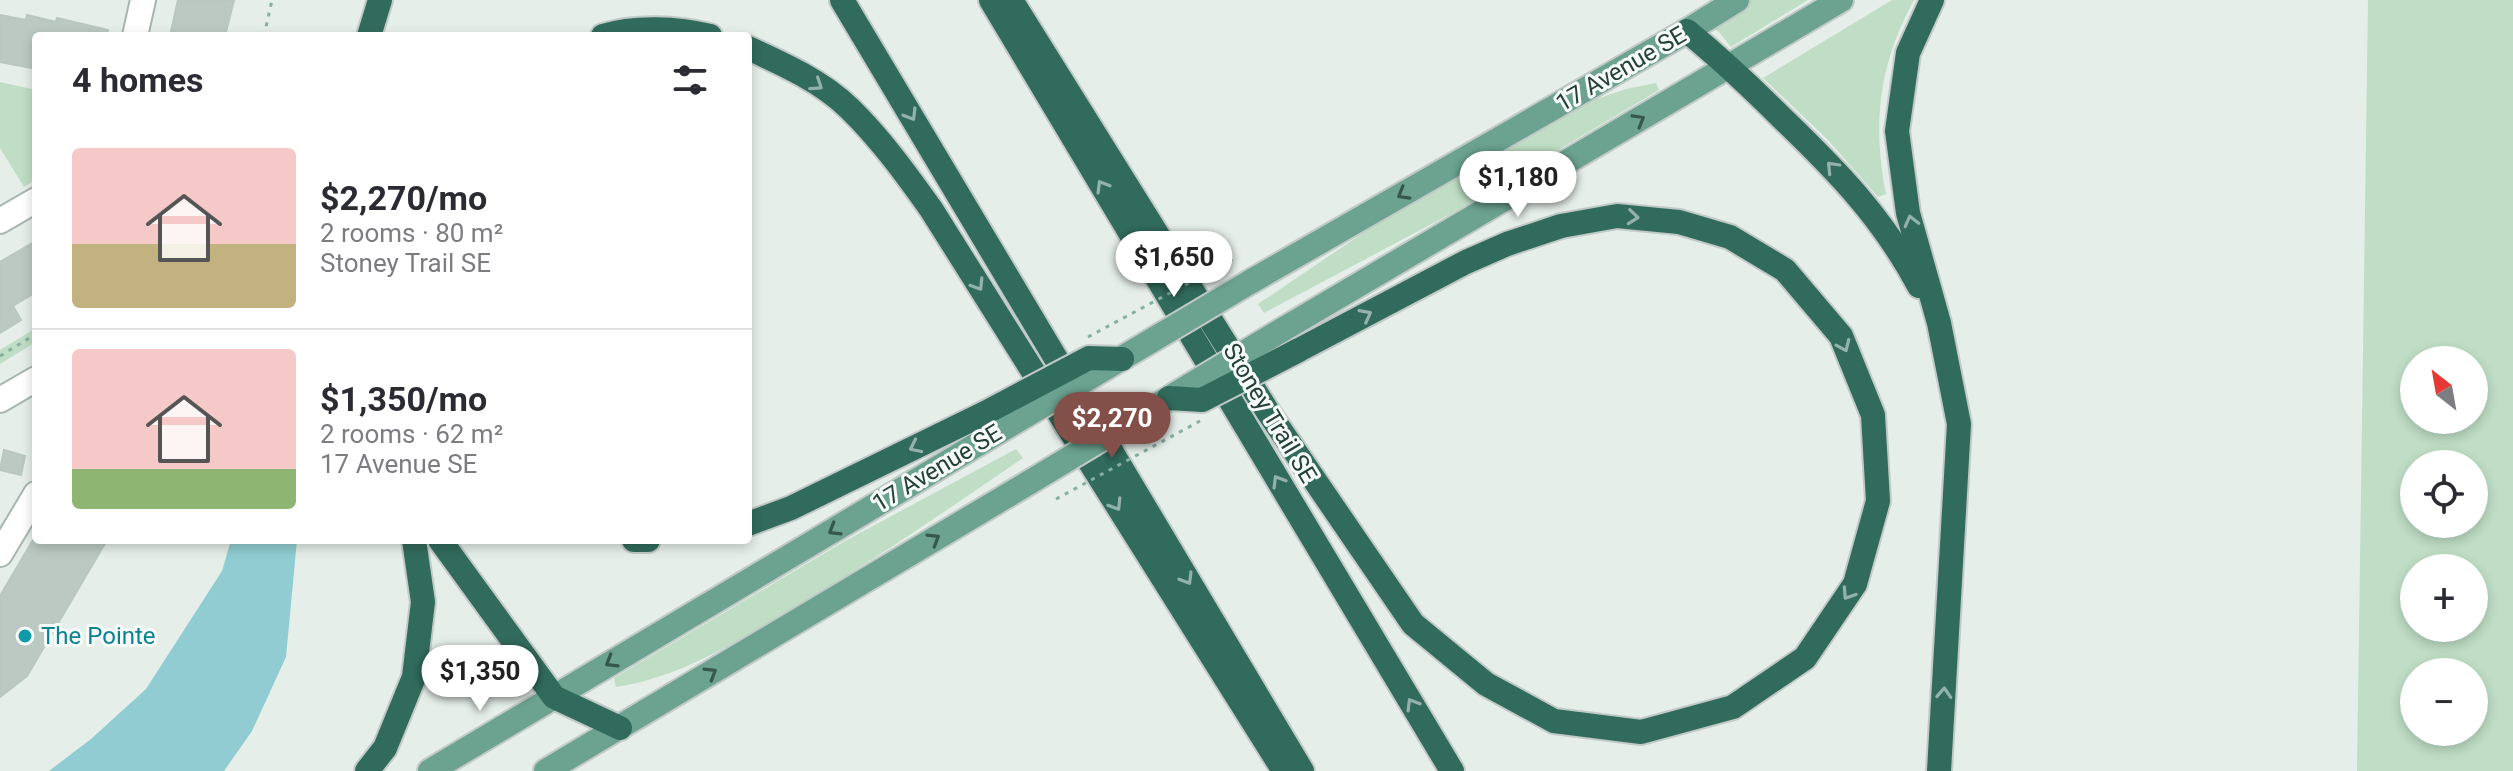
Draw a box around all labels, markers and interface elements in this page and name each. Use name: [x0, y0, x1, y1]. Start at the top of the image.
street label: 17 Avenue SE: [1551, 21, 1691, 117]
icon: filters: [668, 58, 712, 102]
text: 4 homes: [72, 60, 203, 100]
one-way arrow: [808, 75, 822, 90]
one-way arrow: [901, 106, 916, 121]
one-way arrow: [1630, 114, 1645, 130]
pin: $1,180: [1453, 151, 1583, 219]
text: $1,180: [1478, 162, 1558, 192]
one-way arrow: [1827, 162, 1841, 176]
text: $2,270/mo: [320, 178, 487, 218]
icon: home: [136, 180, 232, 276]
one-way arrow: [1096, 180, 1112, 195]
one-way arrow: [1397, 184, 1412, 200]
one-way arrow: [1627, 209, 1640, 226]
one-way arrow: [1903, 215, 1920, 229]
text: 2 rooms · 80 m²: [320, 218, 503, 248]
pin: $1,650: [1109, 231, 1239, 299]
text: $1,650: [1134, 242, 1214, 272]
text: Stoney Trail SE: [320, 248, 491, 278]
one-way arrow: [969, 276, 984, 291]
one-way arrow: [1357, 309, 1372, 324]
one-way arrow: [1834, 337, 1850, 352]
street label: Stoney Trail SE: [1217, 338, 1323, 488]
north arrow: [2400, 346, 2488, 434]
map controls: [2400, 346, 2488, 746]
text: $1,350/mo: [320, 379, 487, 419]
icon: home: [136, 381, 232, 477]
pin: $2,270: [1047, 392, 1177, 460]
text: $2,270: [1072, 403, 1152, 433]
text: 2 rooms · 62 m²: [320, 419, 503, 449]
street label: 17 Avenue SE: [868, 419, 1006, 517]
one-way arrow: [909, 437, 923, 453]
text: 17 Avenue SE: [320, 449, 477, 479]
button: locate: [2400, 450, 2488, 538]
one-way arrow: [1273, 475, 1288, 490]
one-way arrow: [1107, 497, 1122, 511]
one-way arrow: [828, 520, 843, 535]
one-way arrow: [925, 534, 940, 549]
button: +: [2400, 554, 2488, 642]
one-way arrow: [1177, 570, 1193, 585]
one-way arrow: [1843, 586, 1858, 600]
place label: The Pointe: [41, 622, 156, 650]
marker: The Pointe: [16, 627, 34, 645]
pin: $1,350: [415, 645, 545, 713]
one-way arrow: [605, 653, 620, 668]
text: $1,350: [440, 656, 520, 686]
button: −: [2400, 658, 2488, 746]
one-way arrow: [702, 667, 717, 683]
one-way arrow: [1935, 686, 1952, 699]
one-way arrow: [1407, 698, 1422, 713]

